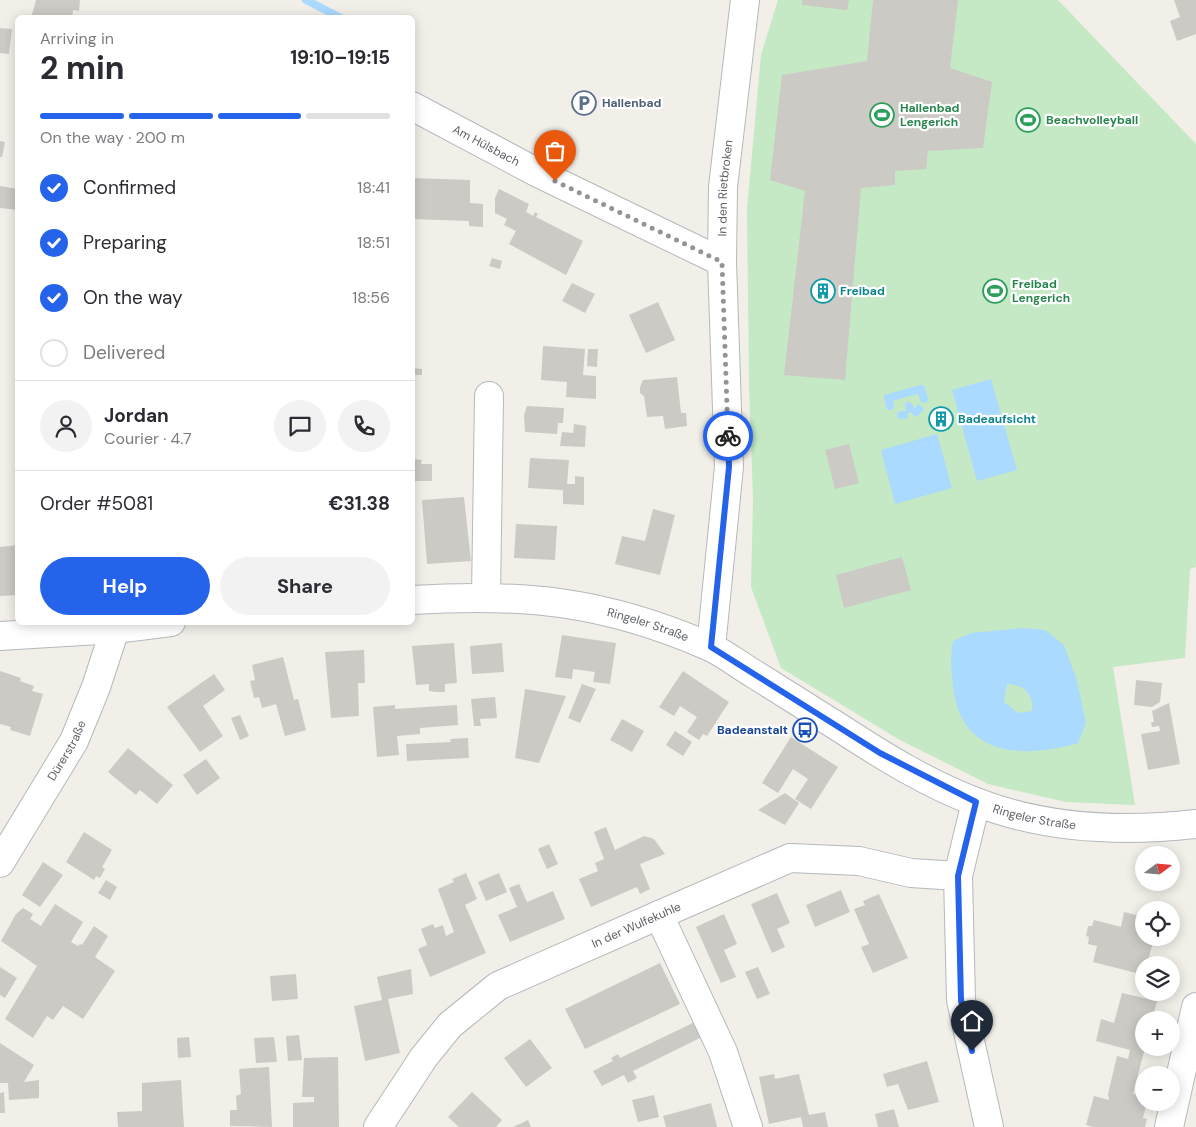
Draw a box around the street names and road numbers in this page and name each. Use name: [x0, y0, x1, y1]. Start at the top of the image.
street label: Am Hülsbach: [450, 121, 522, 170]
street label: In den Rietbroken: [714, 139, 737, 237]
street label: Ringeler Straße: [606, 604, 691, 645]
street label: Dürerstraße: [44, 718, 90, 784]
street label: Ringeler Straße: [991, 801, 1077, 833]
street label: In der Wulfekuhle: [589, 898, 684, 952]

